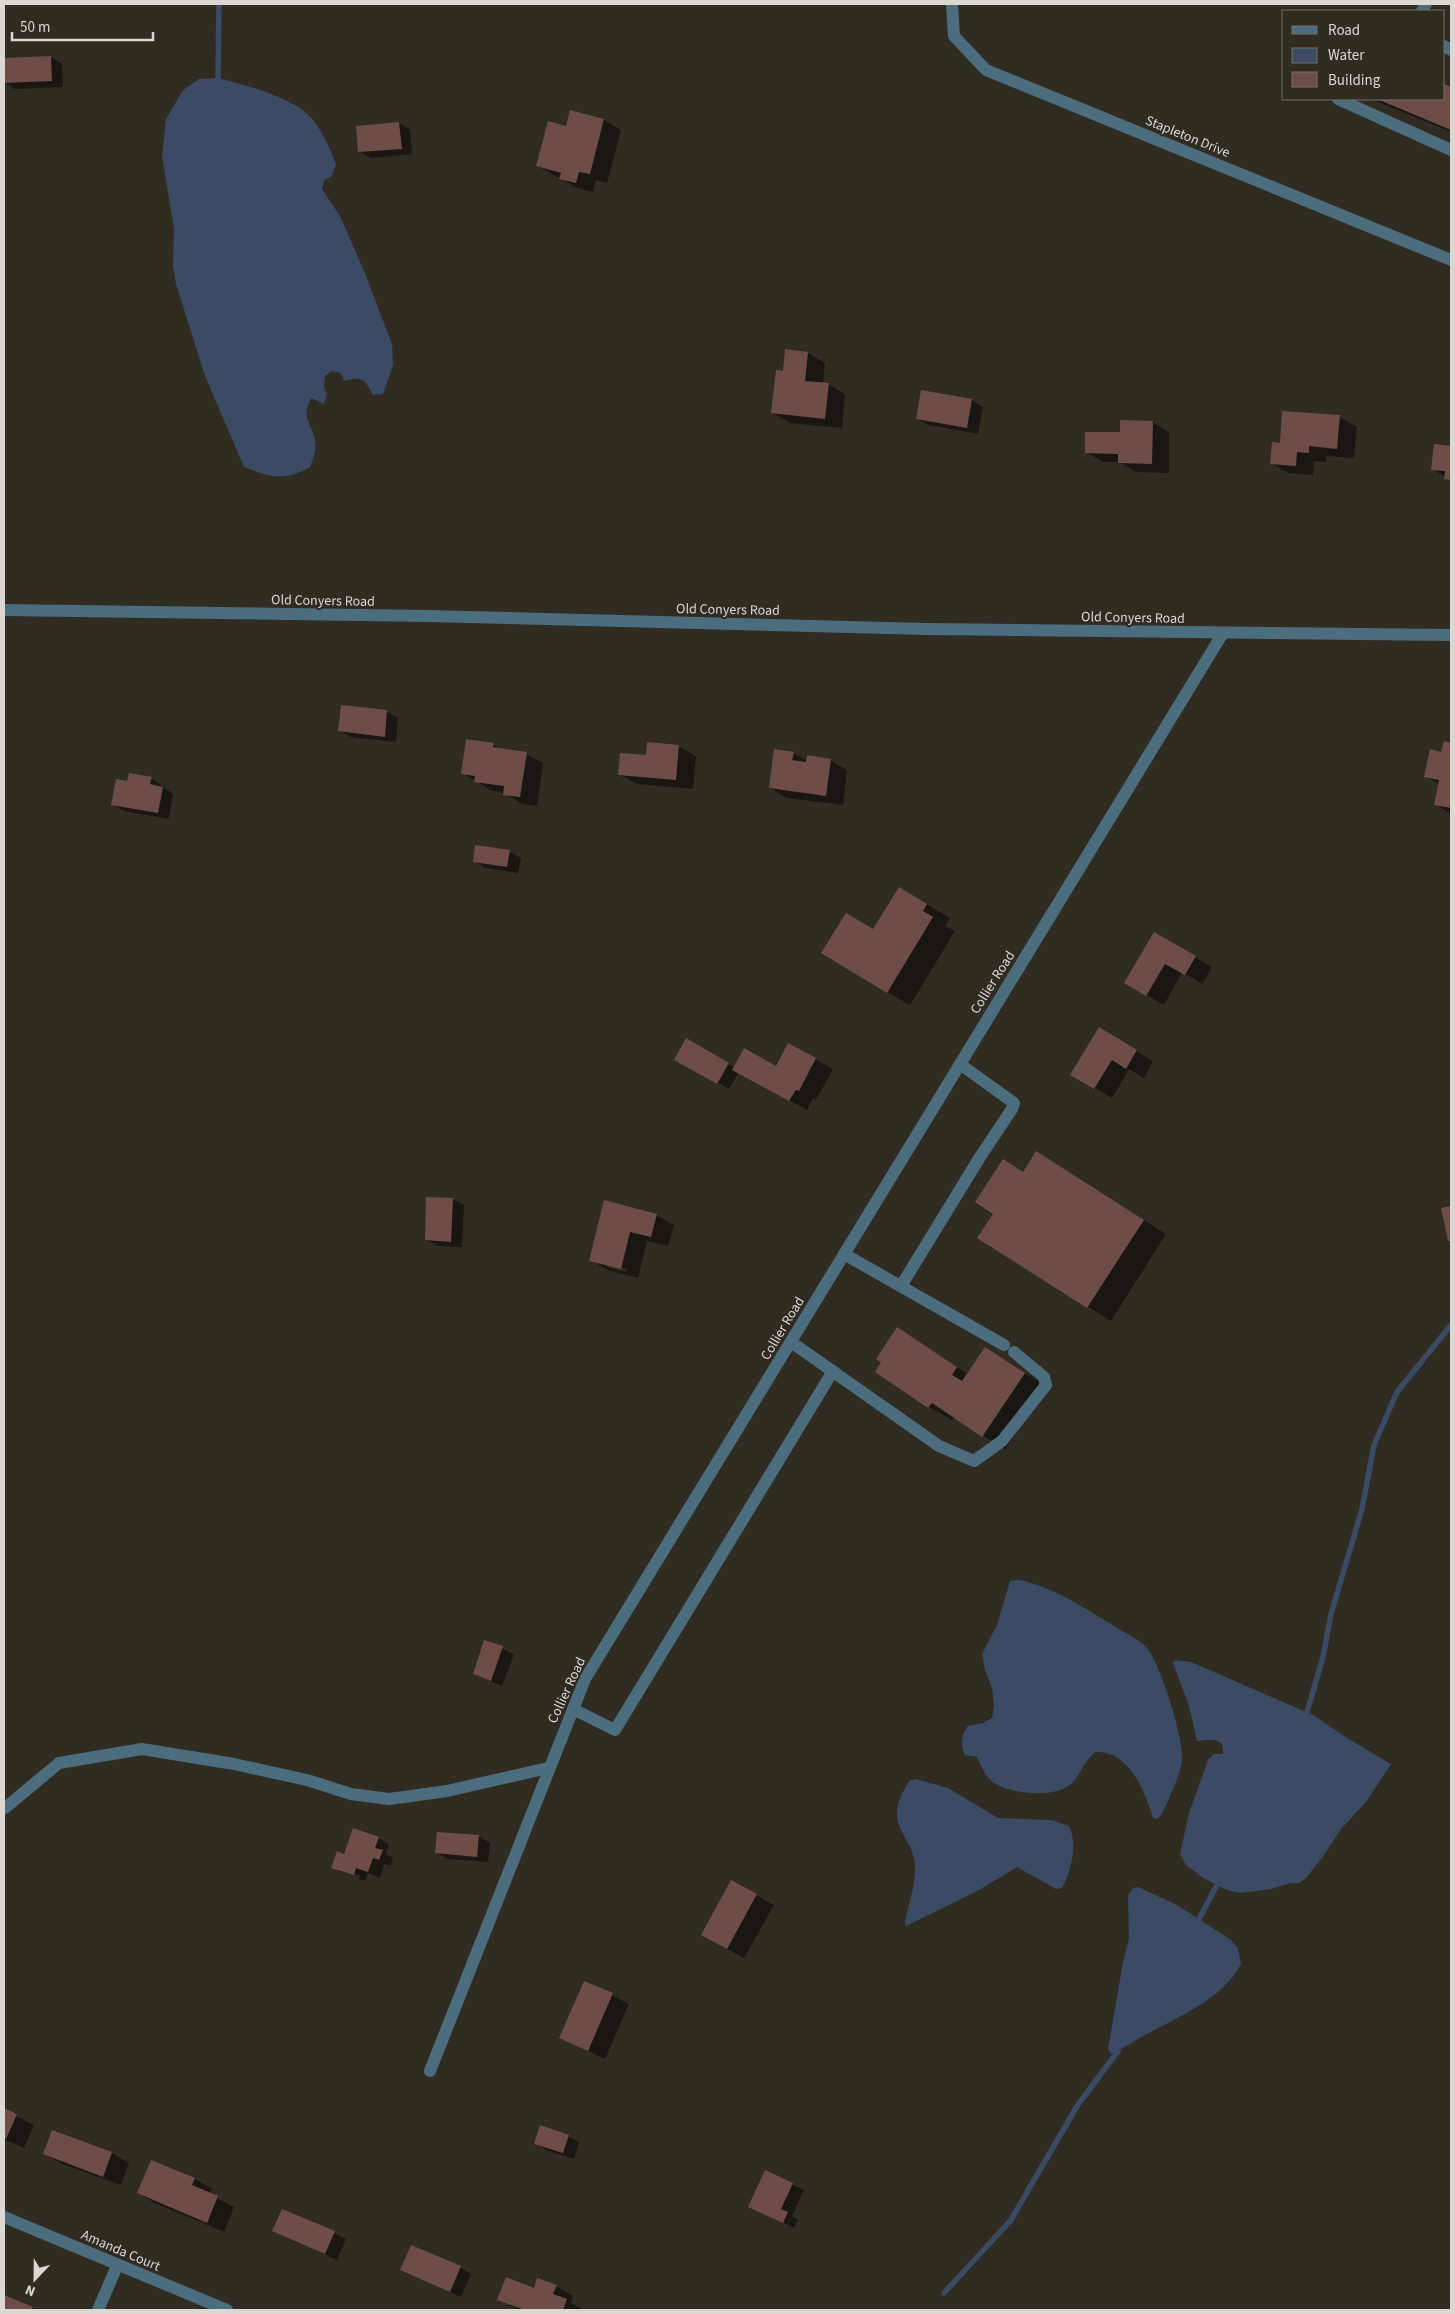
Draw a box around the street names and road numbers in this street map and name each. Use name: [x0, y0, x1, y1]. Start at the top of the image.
street label: Stapleton Drive: [1142, 111, 1233, 163]
street label: Old Conyers Road: [271, 590, 375, 612]
street label: Old Conyers Road: [676, 599, 780, 621]
street label: Old Conyers Road: [1081, 607, 1185, 629]
street label: Collier Road: [966, 947, 1020, 1018]
street label: Collier Road: [756, 1293, 810, 1364]
street label: Collier Road: [543, 1654, 591, 1727]
street label: Amanda Court: [78, 2225, 164, 2277]

